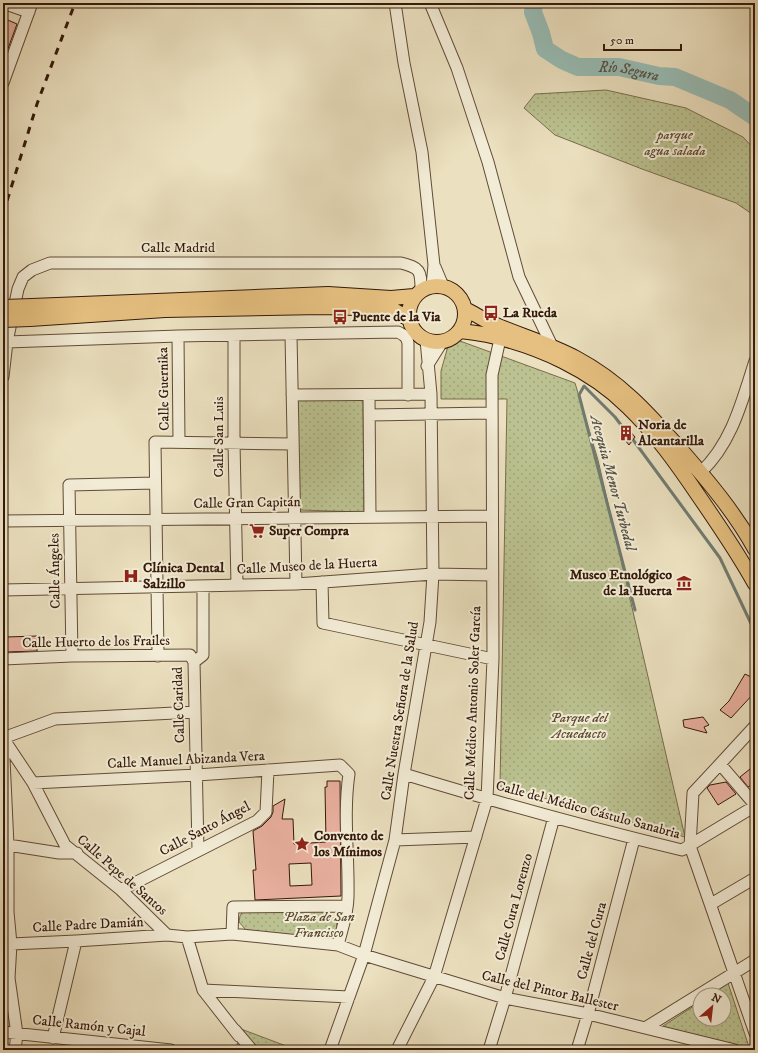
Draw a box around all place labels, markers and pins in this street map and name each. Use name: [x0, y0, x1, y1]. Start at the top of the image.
bus stop icon: La Rueda: [482, 304, 500, 322]
place label: La Rueda: [503, 304, 558, 322]
bus stop icon: Puente de la Via: [331, 308, 349, 326]
place label: Puente de la Via: [352, 308, 442, 326]
place label: Noria de Alcantarilla: [637, 416, 705, 450]
building icon: Noria de Alcantarilla: [617, 424, 635, 442]
supermarket icon: Super Compra: [248, 522, 266, 540]
place label: Super Compra: [269, 522, 350, 540]
place label: Clínica Dental Salzillo: [143, 559, 225, 593]
place label: Museo Etnológico de la Huerta: [570, 566, 673, 600]
hospital icon: Clínica Dental Salzillo: [122, 567, 140, 585]
museum icon: Museo Etnológico de la Huerta: [675, 574, 693, 592]
place label: Convento de los Mínimos: [313, 827, 384, 861]
place icon: Convento de los Mínimos: [293, 835, 311, 853]

